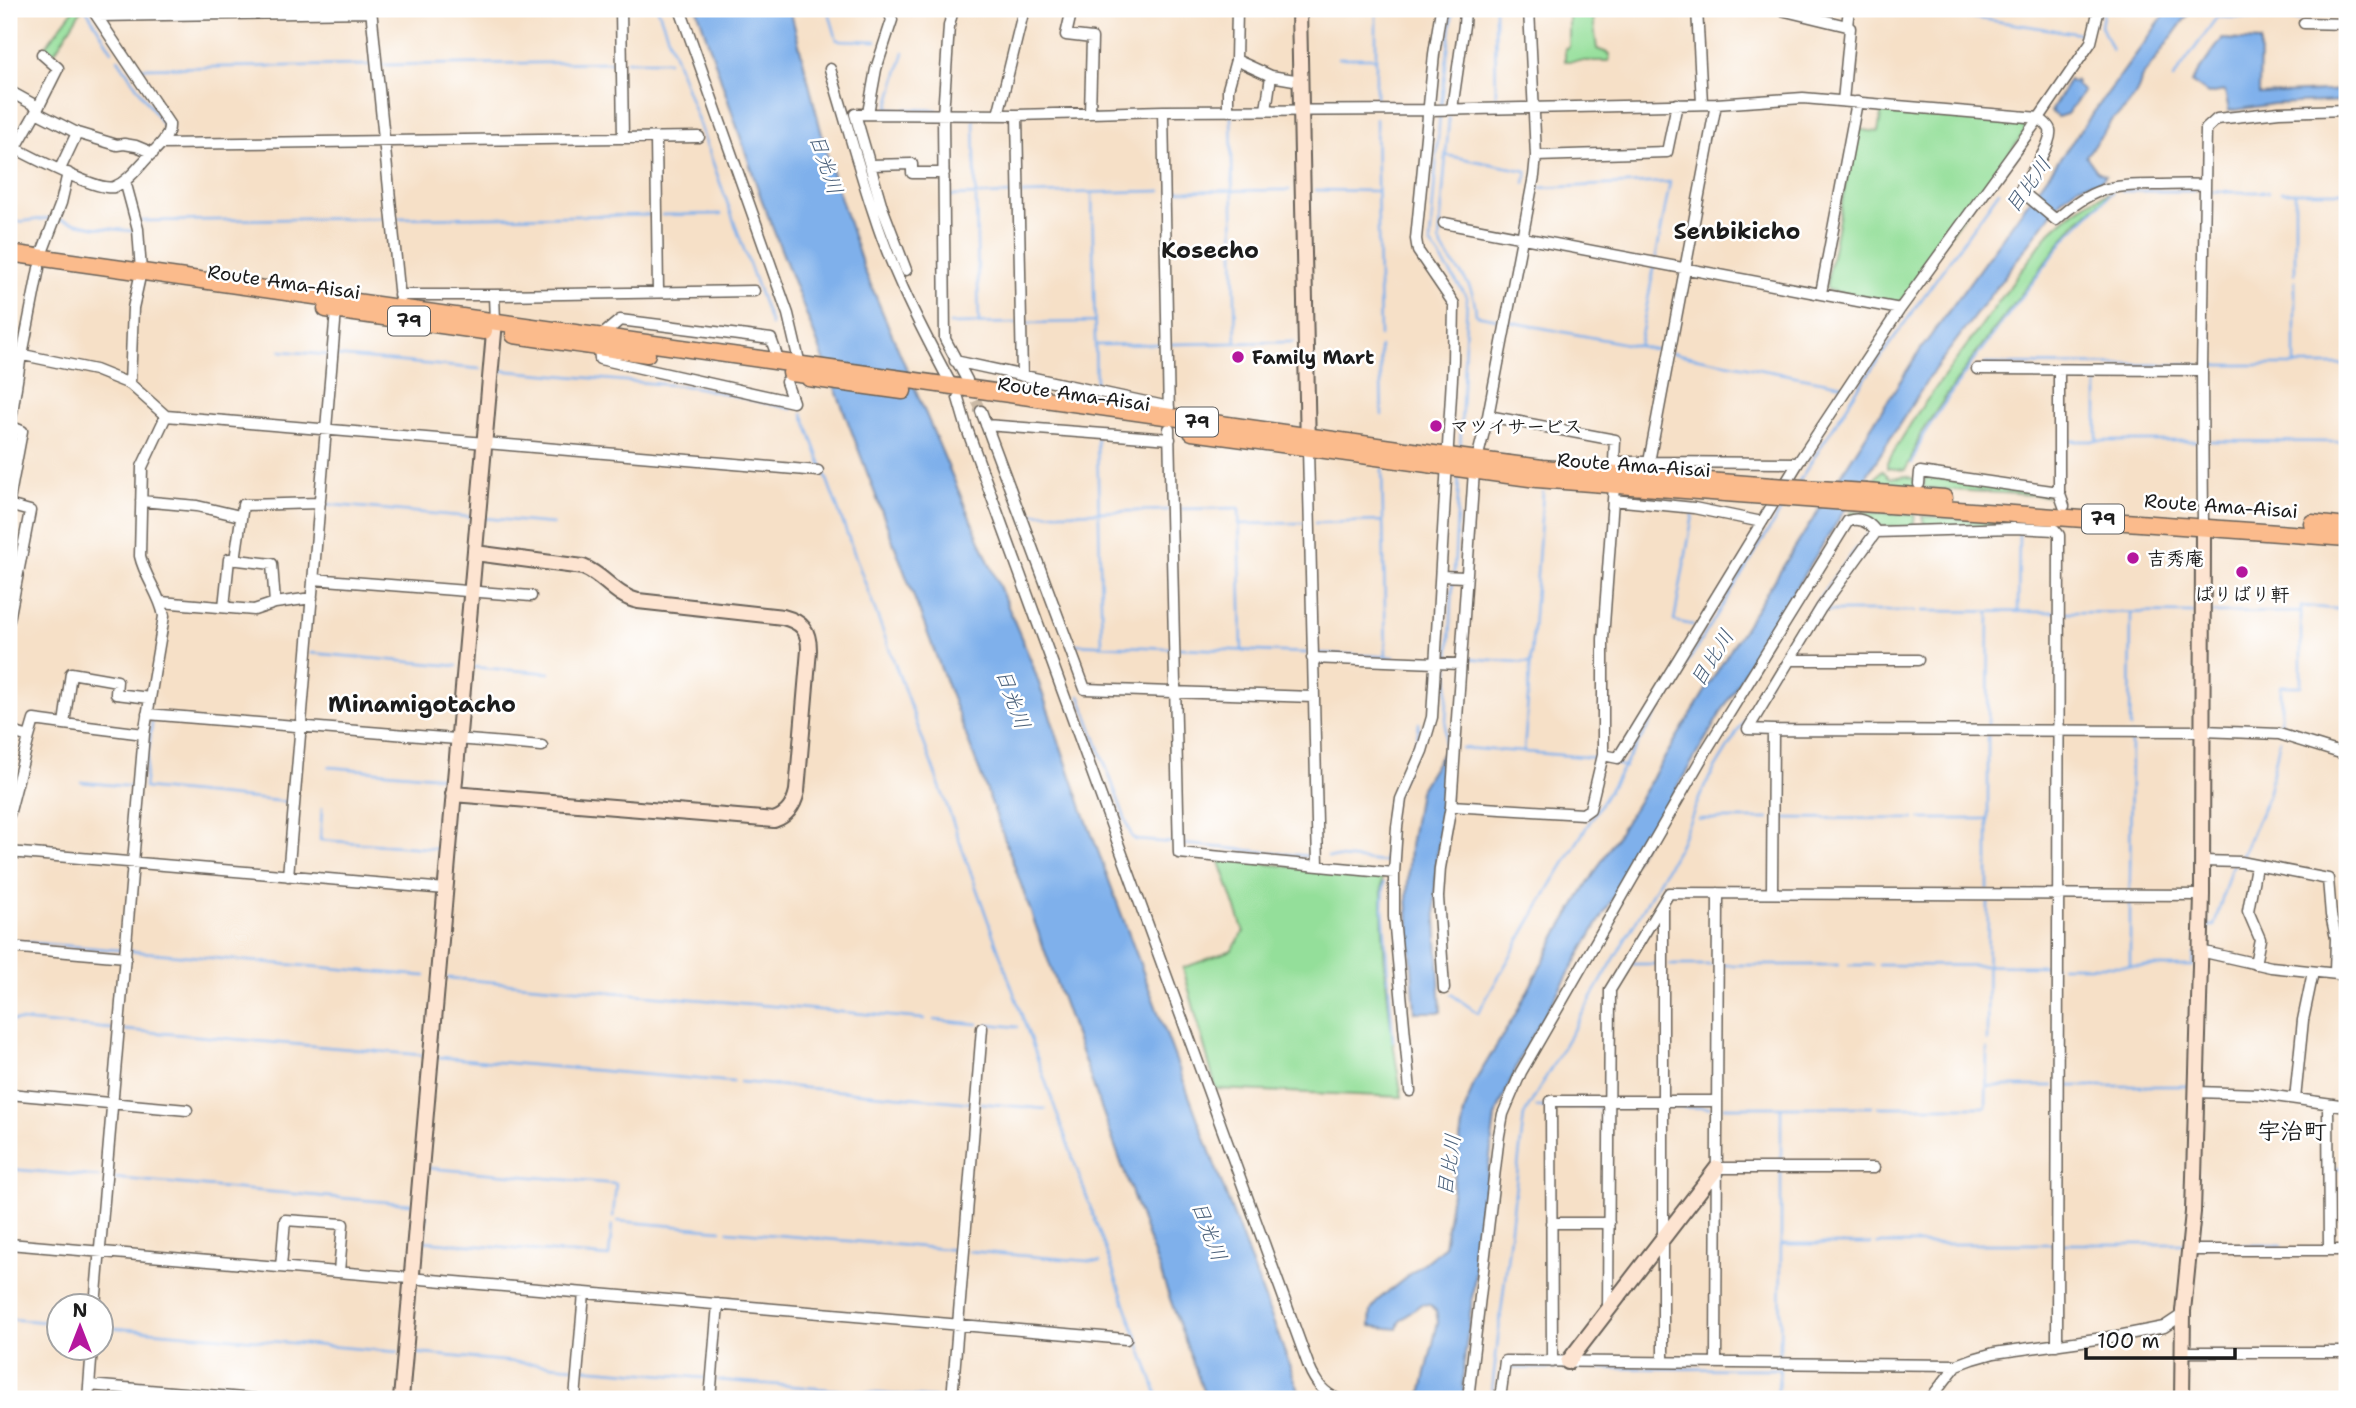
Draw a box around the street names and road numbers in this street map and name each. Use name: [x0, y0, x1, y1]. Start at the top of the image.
street label: Route Ama-Aisai: [206, 259, 362, 305]
road number: 79: [388, 306, 430, 335]
street label: Route Ama-Aisai: [996, 371, 1152, 417]
road number: 79: [1176, 408, 1218, 436]
street label: Route Ama-Aisai: [1556, 447, 1712, 483]
street label: Route Ama-Aisai: [2143, 488, 2299, 524]
road number: 79: [2082, 504, 2124, 534]

